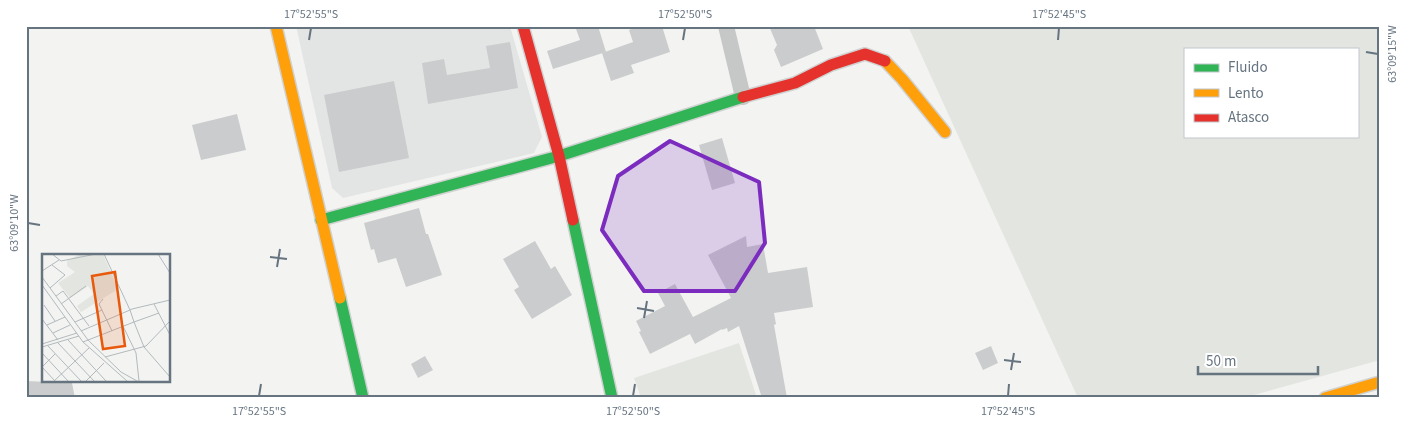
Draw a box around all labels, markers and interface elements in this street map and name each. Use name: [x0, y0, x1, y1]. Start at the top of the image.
text: 17°52'55"S: [284, 6, 338, 23]
text: 17°52'50"S: [658, 6, 712, 23]
text: 17°52'45"S: [1032, 6, 1086, 23]
text: 63°09'15"W: [1384, 25, 1401, 83]
legend: [1184, 48, 1358, 138]
text: Fluido: [1228, 57, 1268, 78]
text: Lento: [1228, 83, 1264, 104]
text: Atasco: [1228, 107, 1269, 128]
text: 63°09'10"W: [6, 194, 23, 252]
inset map: [42, 254, 170, 382]
scale bar: [1198, 344, 1318, 376]
text: 50 m: [1206, 351, 1236, 372]
text: 17°52'55"S: [232, 403, 286, 420]
text: 17°52'50"S: [606, 403, 660, 420]
text: 17°52'45"S: [981, 403, 1035, 420]

